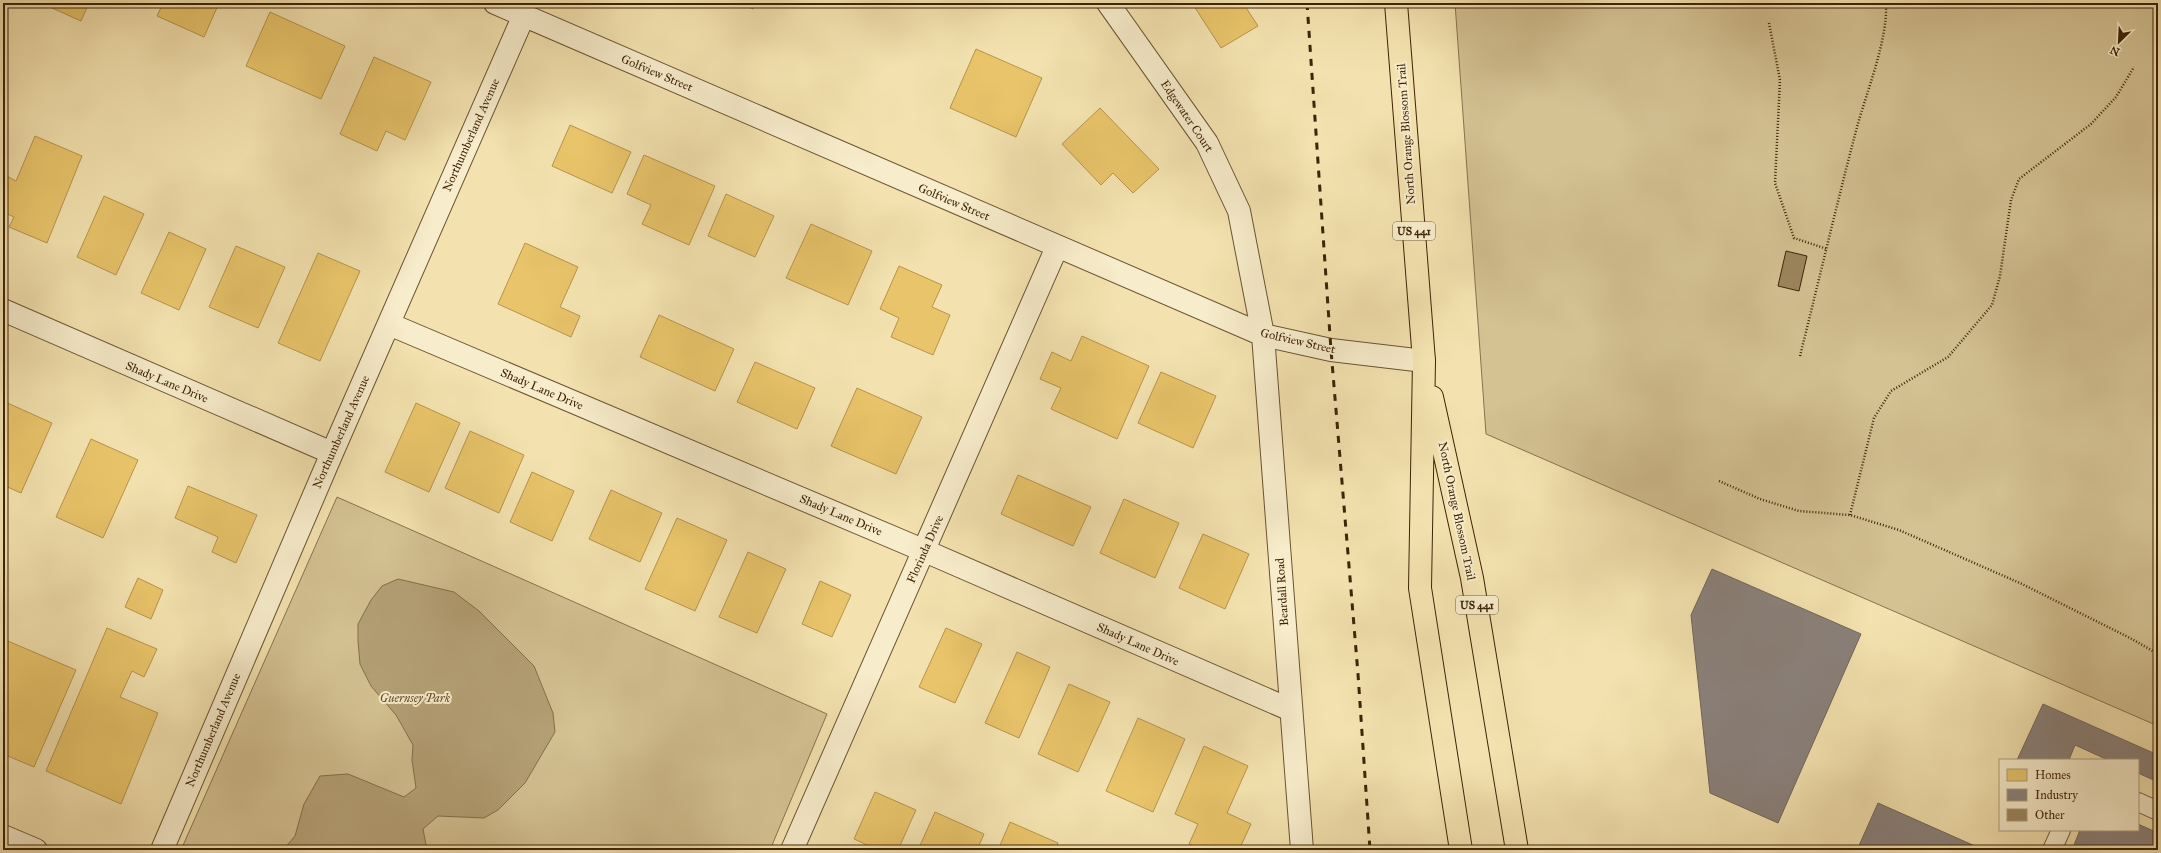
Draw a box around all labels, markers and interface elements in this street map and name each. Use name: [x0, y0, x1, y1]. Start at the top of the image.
north arrow: [2099, 22, 2139, 62]
text: N: [2108, 43, 2122, 59]
street label: Golfview Street: [619, 52, 696, 95]
street label: North Orange Blossom Trail: [1394, 62, 1419, 205]
street label: Northumberland Avenue: [440, 76, 502, 194]
street label: Edgewater Court: [1157, 77, 1217, 156]
street label: Golfview Street: [916, 181, 993, 224]
road number: US 441: [1393, 222, 1435, 240]
street label: Golfview Street: [1259, 326, 1338, 357]
street label: Shady Lane Drive: [124, 358, 210, 406]
street label: Shady Lane Drive: [499, 365, 585, 413]
street label: Northumberland Avenue: [310, 373, 372, 491]
street label: North Orange Blossom Trail: [1434, 440, 1479, 582]
street label: Shady Lane Drive: [798, 491, 884, 539]
street label: Florinda Drive: [904, 513, 946, 585]
street label: Beardall Road: [1273, 558, 1291, 626]
road number: US 441: [1456, 596, 1498, 614]
street label: Shady Lane Drive: [1095, 620, 1181, 668]
street label: Northumberland Avenue: [183, 671, 243, 789]
park label: Guernsey Park: [380, 691, 451, 705]
legend: [1999, 759, 2139, 831]
text: Homes: [2035, 768, 2071, 782]
text: Industry: [2035, 788, 2078, 802]
text: Other: [2035, 808, 2065, 822]

